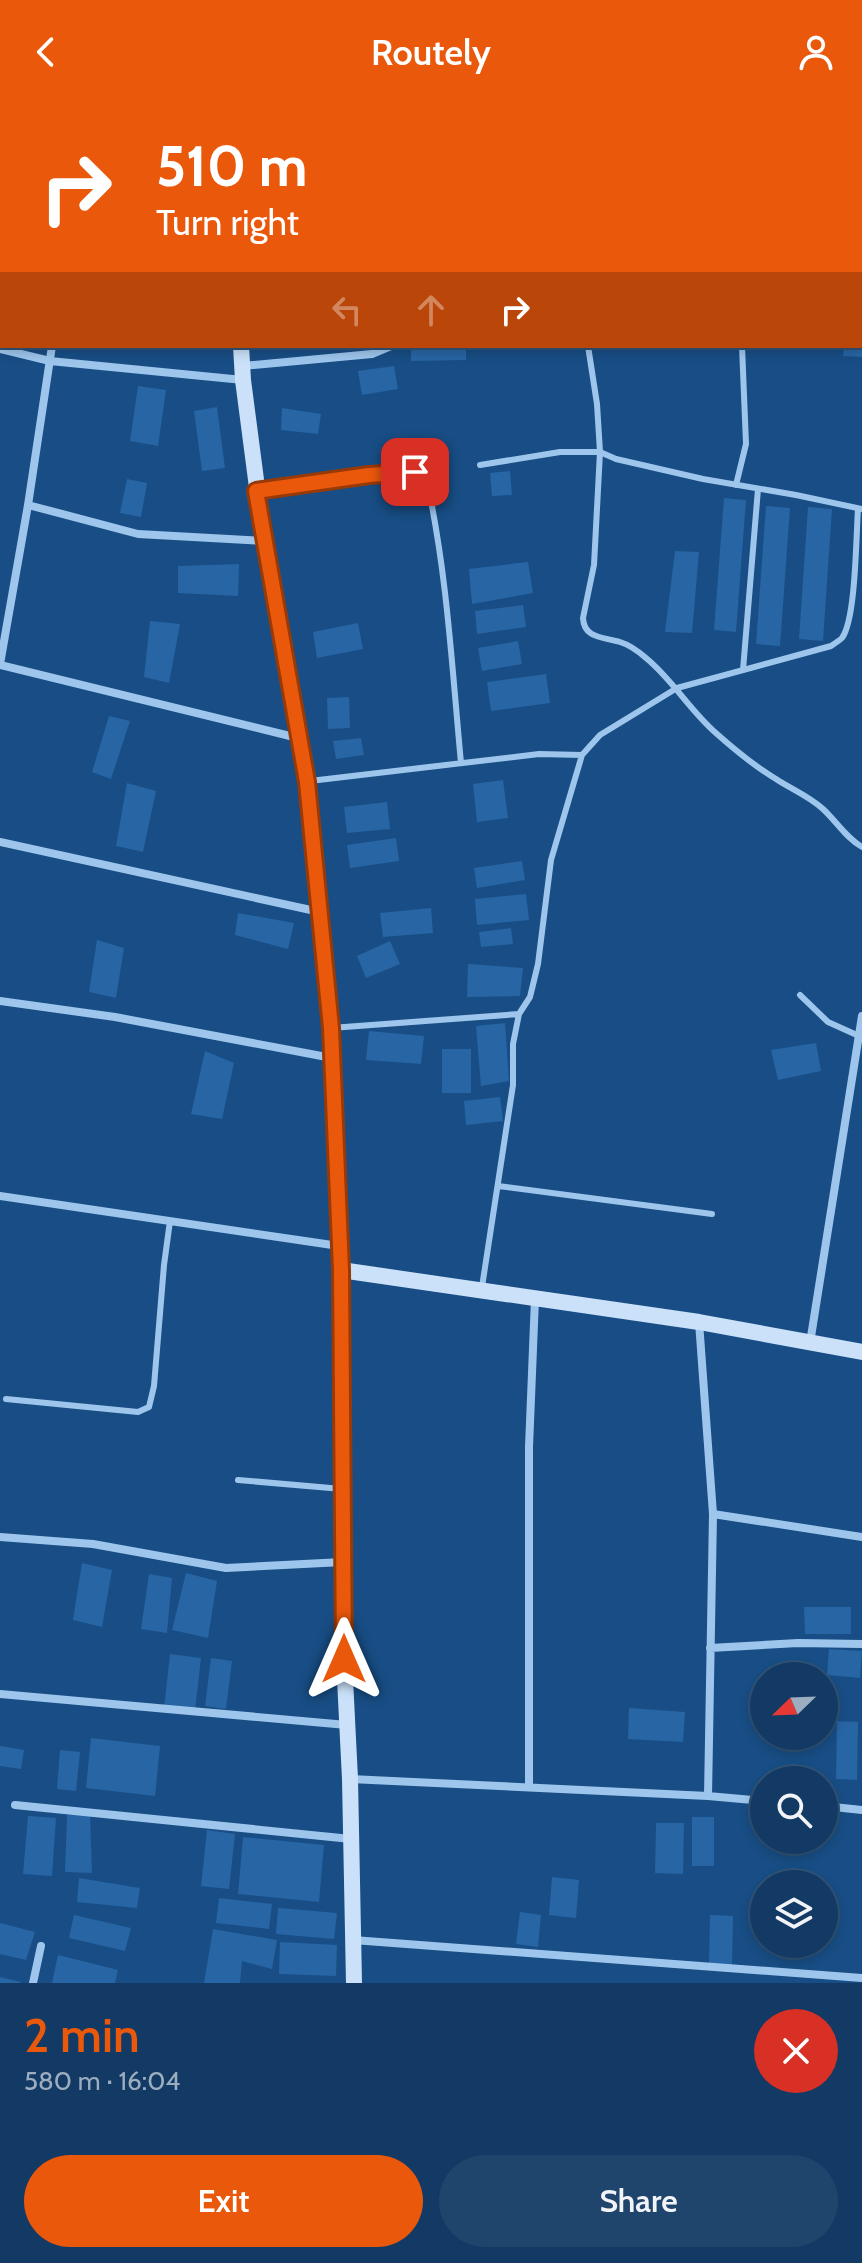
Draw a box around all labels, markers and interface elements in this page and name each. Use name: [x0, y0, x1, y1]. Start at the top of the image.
icon: back: [24, 30, 68, 74]
text: Routely: [371, 30, 491, 74]
icon: person: [794, 30, 838, 74]
text: 510 m: [156, 132, 308, 200]
icon: right: [24, 136, 128, 240]
text: Turn right: [156, 200, 299, 244]
icon: left: [325, 288, 369, 332]
icon: ahead: [409, 288, 453, 332]
icon: right: [493, 288, 537, 332]
pin: [381, 438, 449, 506]
icon: arrive: [393, 450, 437, 494]
position arrow: [302, 1617, 386, 1701]
north arrow: [750, 1662, 838, 1750]
map controls: [750, 1662, 838, 1958]
button: search: [750, 1766, 838, 1854]
button: layers: [750, 1870, 838, 1958]
text: 2 min: [24, 2006, 140, 2064]
button: close: [754, 2009, 838, 2093]
text: 580 m · 16:04: [24, 2065, 180, 2097]
button: Exit: [24, 2155, 423, 2247]
button: Share: [439, 2155, 838, 2247]

